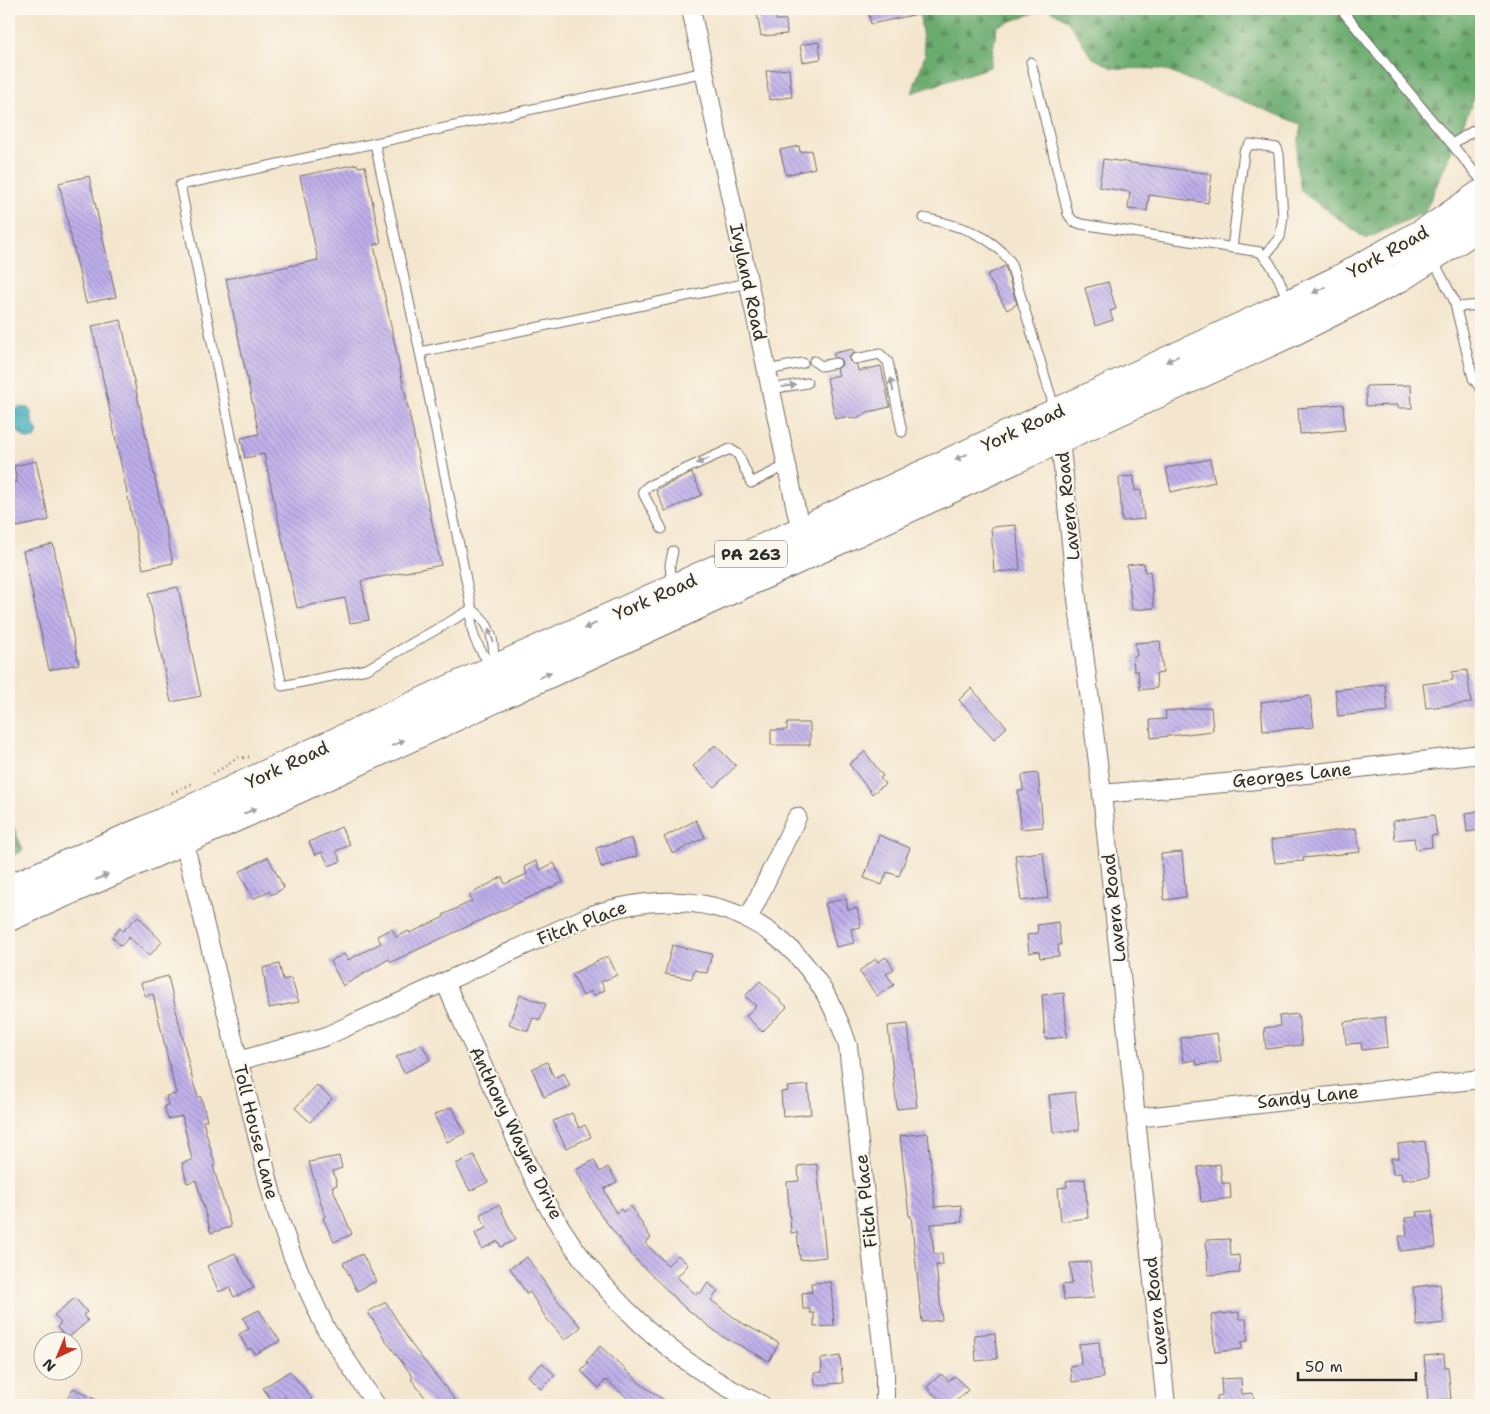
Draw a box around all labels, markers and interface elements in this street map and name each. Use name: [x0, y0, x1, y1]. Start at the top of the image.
street label: York Road: [1343, 220, 1433, 284]
street label: Ivyland Road: [724, 221, 772, 343]
one-way arrow: [1311, 285, 1326, 294]
one-way arrow: [1164, 354, 1179, 363]
one-way arrow: [888, 376, 896, 392]
one-way arrow: [781, 381, 797, 389]
street label: York Road: [977, 398, 1069, 458]
street label: Lavera Road: [1050, 450, 1086, 562]
one-way arrow: [954, 453, 968, 461]
one-way arrow: [696, 458, 710, 466]
road number: PA 263: [715, 540, 787, 568]
street label: York Road: [609, 568, 701, 626]
one-way arrow: [583, 622, 597, 630]
one-way arrow: [487, 628, 494, 643]
one-way arrow: [538, 671, 552, 679]
street label: York Road: [241, 735, 333, 795]
one-way arrow: [391, 739, 405, 747]
street label: Georges Lane: [1231, 757, 1353, 793]
one-way arrow: [243, 807, 257, 815]
street label: Lavera Road: [1096, 852, 1132, 964]
one-way arrow: [95, 872, 109, 880]
street label: Fitch Place: [534, 895, 630, 951]
street label: Anthony Wayne Drive: [464, 1042, 568, 1224]
street label: Toll House Lane: [228, 1062, 284, 1202]
street label: Sandy Lane: [1256, 1080, 1360, 1114]
street label: Fitch Place: [849, 1153, 883, 1249]
street label: Lavera Road: [1138, 1255, 1174, 1367]
north arrow: [32, 1332, 82, 1382]
scale bar: [1298, 1349, 1415, 1381]
text: N: [39, 1355, 59, 1376]
text: 50 m: [1305, 1357, 1343, 1377]

